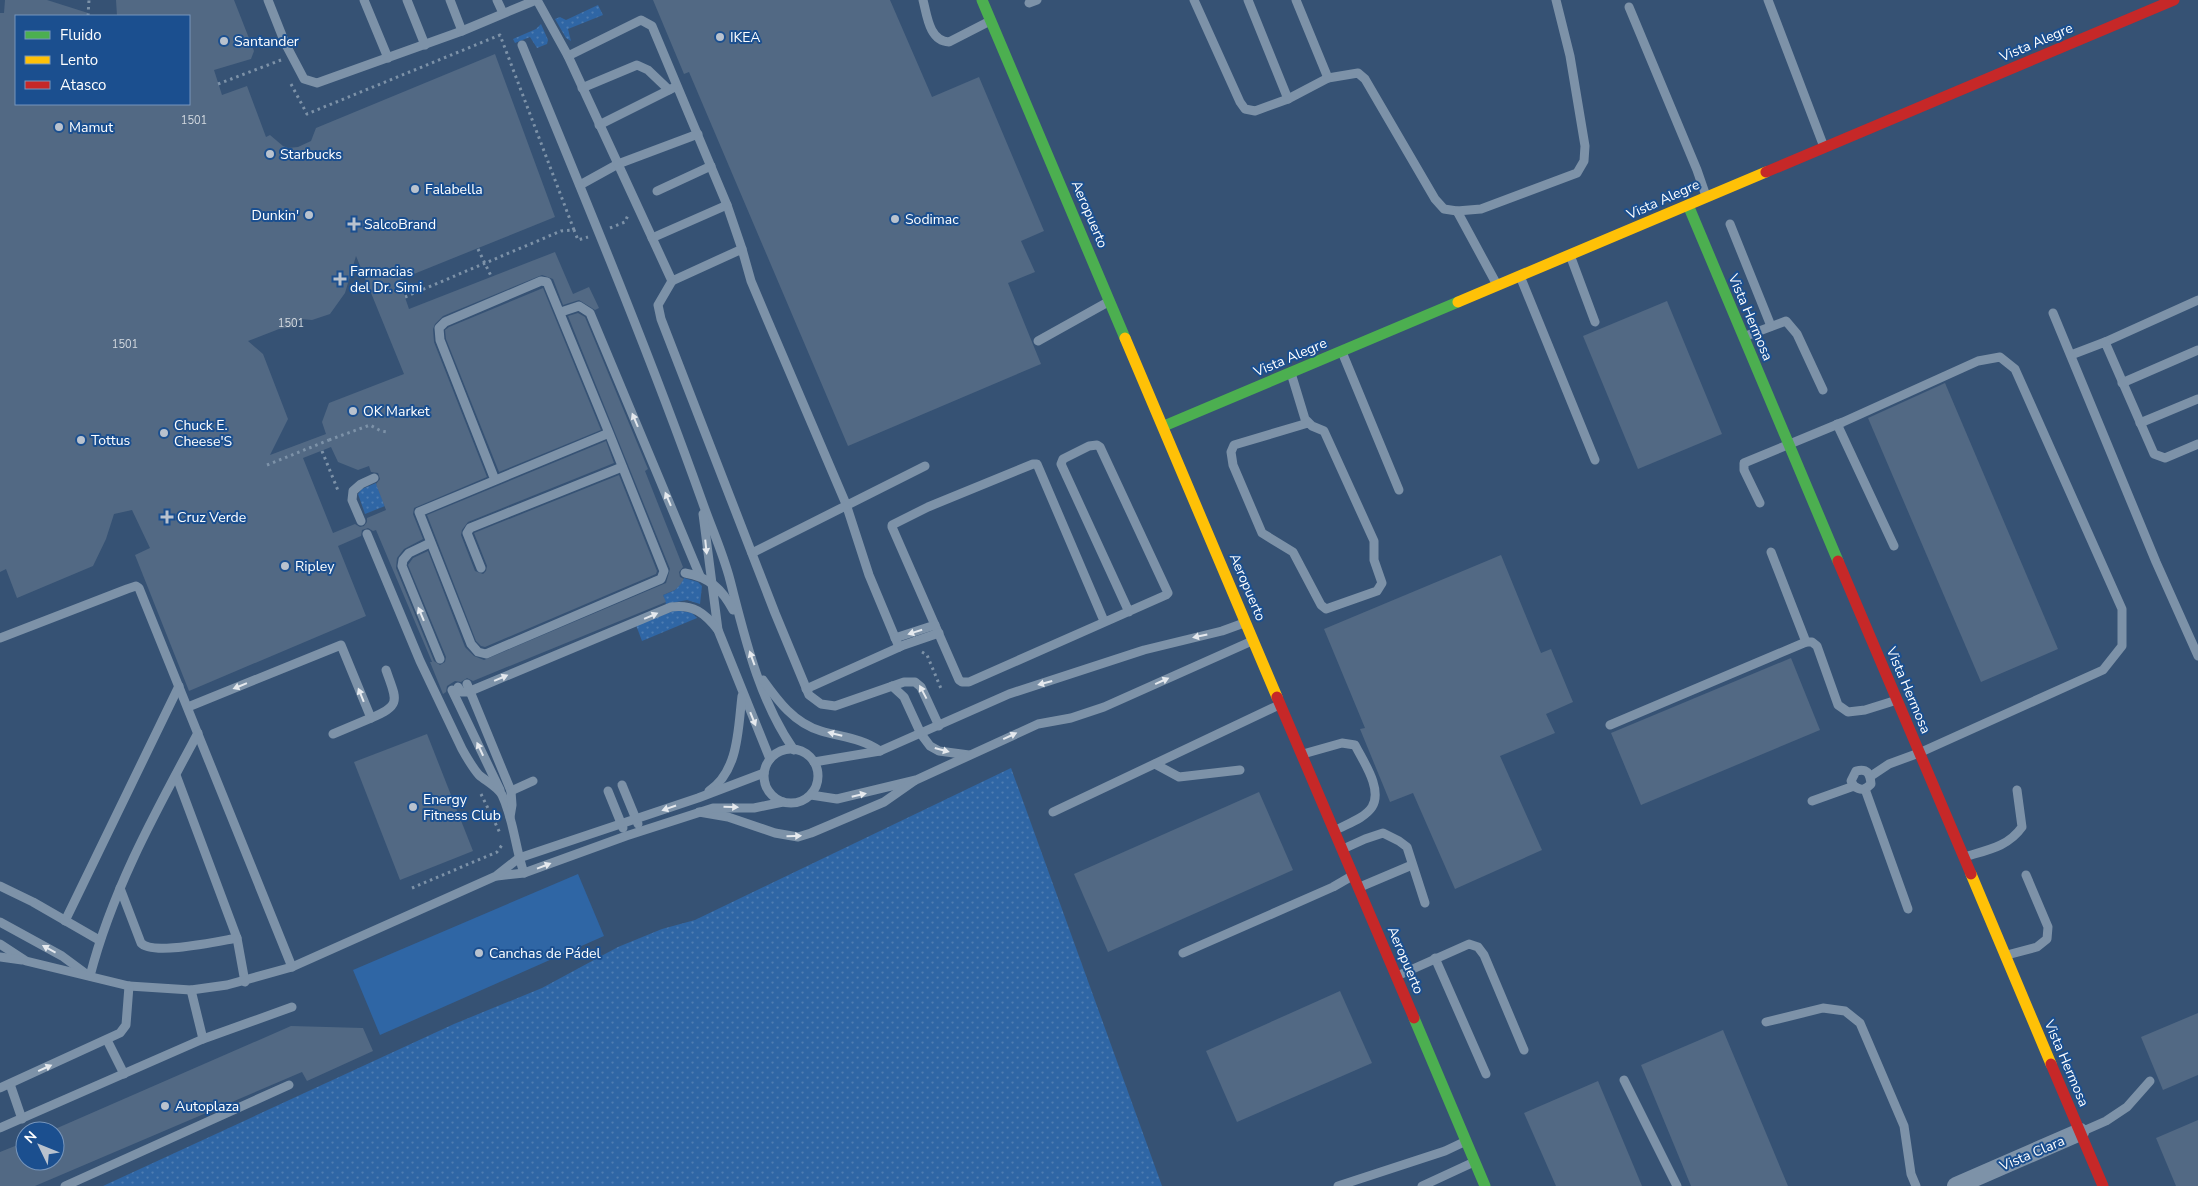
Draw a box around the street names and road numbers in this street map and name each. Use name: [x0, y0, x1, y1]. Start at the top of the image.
street label: Vista Alegre: [1996, 19, 2076, 67]
street label: Vista Alegre: [1623, 175, 1703, 224]
street label: Aeropuerto: [1067, 177, 1112, 251]
street label: Vista Hermosa: [1723, 270, 1777, 363]
street label: Vista Alegre: [1250, 334, 1330, 382]
street label: Aeropuerto: [1225, 550, 1270, 624]
street label: Vista Hermosa: [1881, 643, 1935, 736]
street label: Aeropuerto: [1383, 923, 1428, 997]
street label: Vista Hermosa: [2039, 1016, 2093, 1109]
street label: Vista Clara: [1996, 1131, 2068, 1176]

